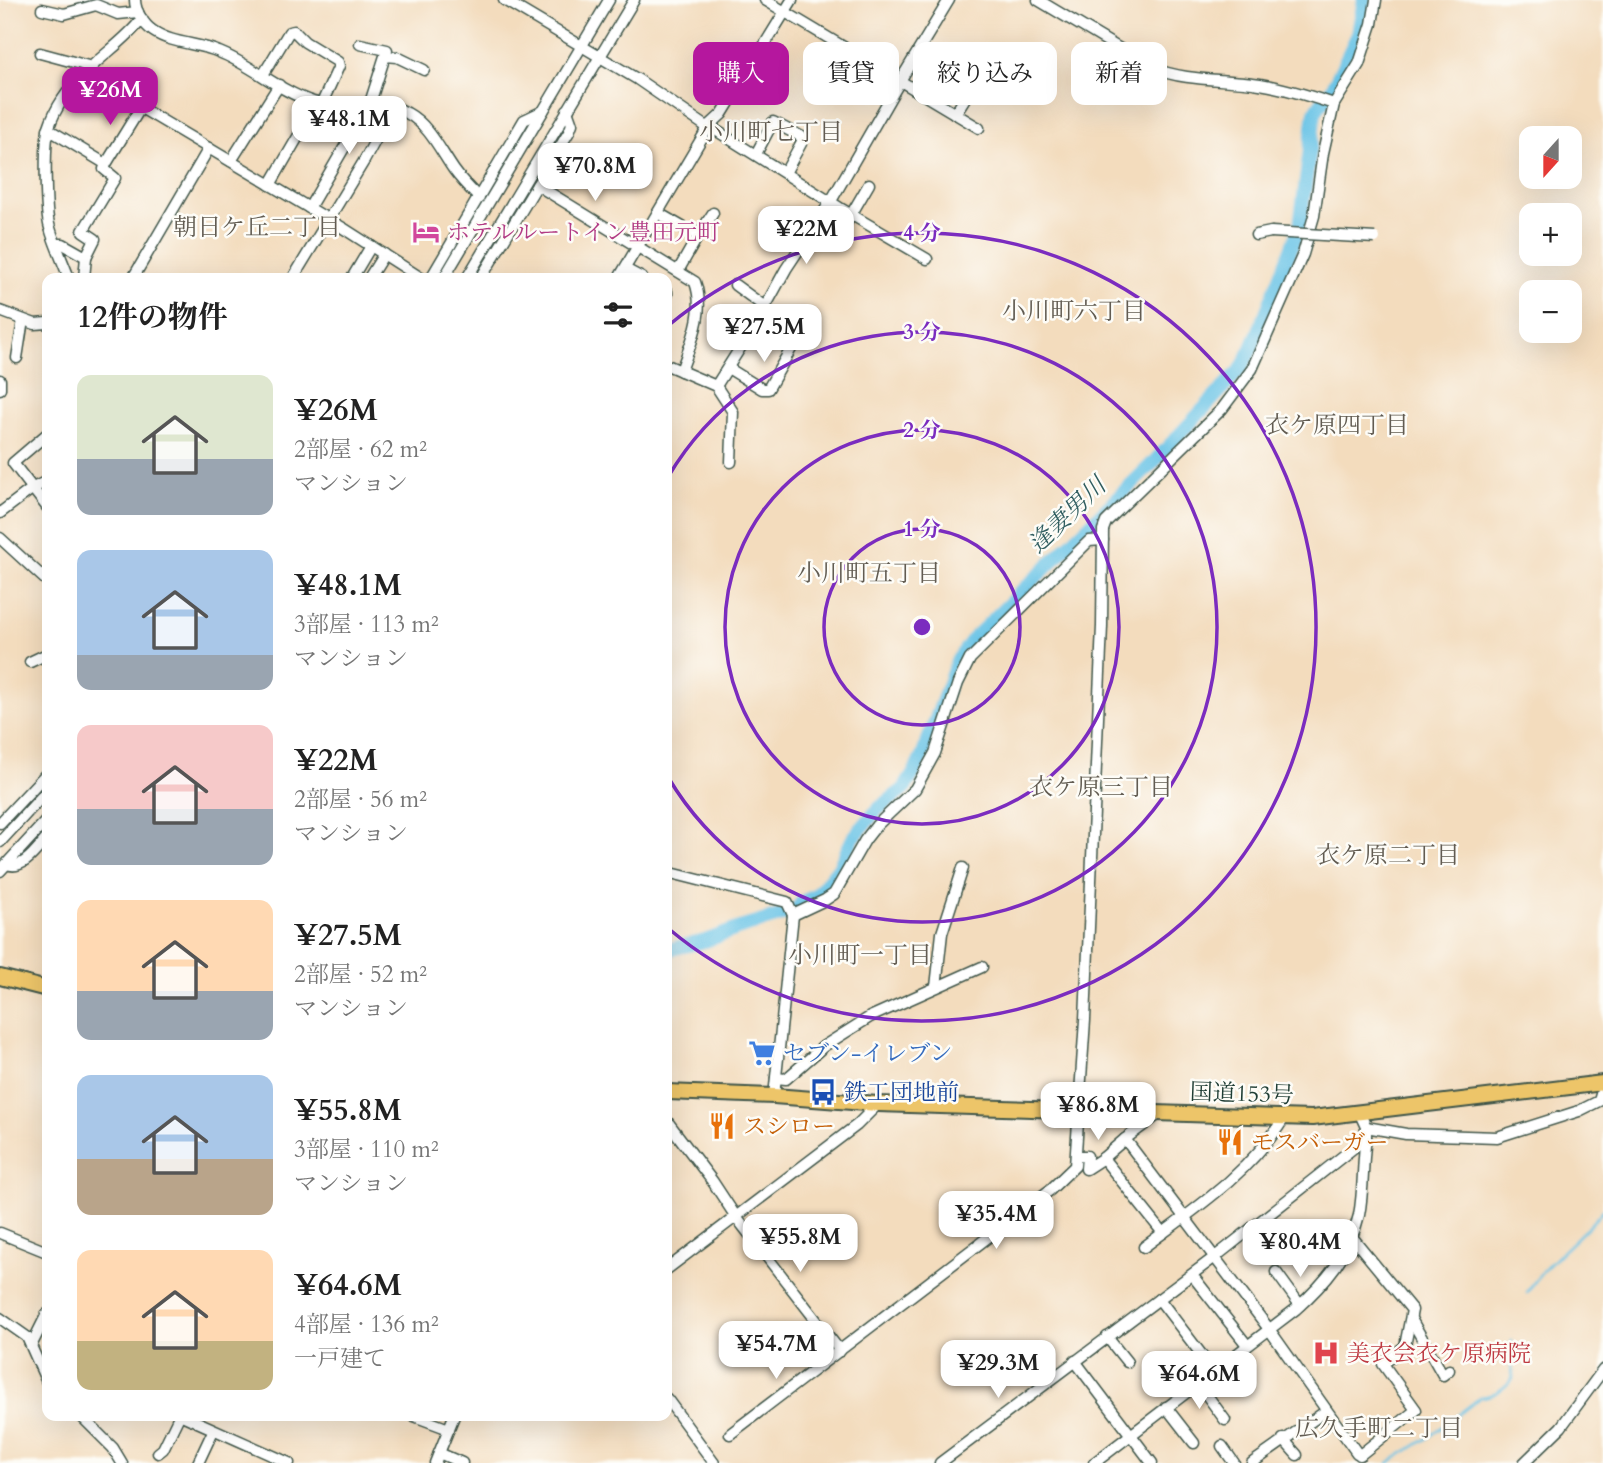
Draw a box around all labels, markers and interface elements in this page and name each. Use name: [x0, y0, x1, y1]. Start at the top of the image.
chip: 購入: [693, 42, 789, 105]
chip: 賃貸: [803, 42, 899, 105]
chip: 絞り込み: [913, 42, 1057, 105]
chip: 新着: [1071, 42, 1167, 105]
pin: ¥26M: [69, 68, 151, 127]
text: ¥26M: [78, 74, 142, 105]
pin: ¥48.1M: [292, 96, 406, 156]
text: ¥48.1M: [308, 103, 390, 134]
district label: 小川町七丁目: [699, 116, 843, 149]
north arrow: [1519, 126, 1582, 189]
map controls: [1519, 126, 1582, 343]
pin: ¥70.8M: [538, 144, 652, 203]
text: ¥70.8M: [554, 150, 636, 181]
button: +: [1519, 203, 1582, 266]
pin: ¥22M: [765, 206, 847, 266]
district label: 朝日ケ丘二丁目: [173, 211, 341, 244]
text: ¥22M: [774, 213, 838, 244]
hotel icon: ホテルルートイン豊田元町: [411, 217, 441, 247]
place label: ホテルルートイン豊田元町: [447, 217, 720, 248]
text: 4 分: [903, 219, 941, 248]
button: −: [1519, 280, 1582, 343]
district label: 小川町六丁目: [1002, 295, 1146, 328]
icon: filters: [599, 296, 637, 334]
text: 12件の物件: [77, 297, 228, 338]
pin: ¥27.5M: [707, 304, 821, 364]
text: ¥27.5M: [723, 311, 805, 342]
text: 3 分: [903, 318, 941, 347]
text: ¥26M: [294, 390, 378, 431]
icon: home: [133, 403, 217, 487]
district label: 衣ケ原四丁目: [1265, 409, 1409, 442]
text: 2 分: [903, 416, 941, 445]
text: 2部屋 · 62 m²: [294, 434, 427, 465]
text: マンション: [294, 468, 408, 499]
water label: 逢妻男川: [1021, 468, 1115, 561]
text: 1 分: [903, 515, 941, 544]
district label: 小川町五丁目: [797, 557, 941, 590]
text: ¥48.1M: [294, 565, 402, 606]
icon: home: [133, 578, 217, 662]
text: 3部屋 · 113 m²: [294, 609, 439, 640]
centre of rings: [910, 615, 934, 639]
text: マンション: [294, 643, 408, 674]
text: ¥22M: [294, 740, 378, 781]
icon: home: [133, 753, 217, 837]
district label: 衣ケ原三丁目: [1029, 771, 1173, 804]
text: 2部屋 · 56 m²: [294, 784, 427, 815]
text: マンション: [294, 818, 408, 849]
district label: 衣ケ原二丁目: [1316, 839, 1460, 872]
text: ¥27.5M: [294, 915, 402, 956]
icon: home: [133, 928, 217, 1012]
district label: 小川町一丁目: [788, 939, 932, 972]
text: 2部屋 · 52 m²: [294, 959, 427, 990]
text: マンション: [294, 993, 408, 1024]
supermarket icon: セブン-イレブン: [747, 1038, 777, 1068]
place label: セブン-イレブン: [783, 1038, 952, 1069]
street label: 国道153号: [1189, 1076, 1295, 1111]
bus stop icon: 鉄工団地前: [808, 1077, 838, 1107]
place label: 鉄工団地前: [844, 1077, 959, 1108]
pin: ¥86.8M: [1041, 1082, 1155, 1142]
text: ¥86.8M: [1057, 1089, 1139, 1120]
text: ¥55.8M: [294, 1090, 402, 1131]
icon: home: [133, 1103, 217, 1187]
restaurant icon: スシロー: [707, 1111, 737, 1141]
place label: スシロー: [743, 1111, 835, 1142]
restaurant icon: モスバーガー: [1215, 1127, 1245, 1157]
place label: モスバーガー: [1251, 1127, 1389, 1158]
text: 3部屋 · 110 m²: [294, 1134, 439, 1165]
text: マンション: [294, 1168, 408, 1199]
pin: ¥35.4M: [939, 1192, 1053, 1251]
text: ¥35.4M: [955, 1198, 1037, 1229]
pin: ¥55.8M: [743, 1214, 857, 1274]
pin: ¥80.4M: [1243, 1220, 1357, 1279]
text: ¥55.8M: [759, 1221, 841, 1252]
text: ¥80.4M: [1259, 1226, 1341, 1257]
text: ¥64.6M: [294, 1265, 402, 1306]
icon: home: [133, 1278, 217, 1362]
text: 4部屋 · 136 m²: [294, 1309, 439, 1340]
pin: ¥54.7M: [719, 1322, 833, 1381]
text: ¥54.7M: [735, 1328, 817, 1359]
hospital icon: 美衣会衣ケ原病院: [1311, 1338, 1341, 1368]
place label: 美衣会衣ケ原病院: [1347, 1338, 1531, 1369]
pin: ¥29.3M: [941, 1340, 1055, 1400]
text: 一戸建て: [294, 1343, 386, 1374]
text: ¥29.3M: [957, 1347, 1039, 1378]
pin: ¥64.6M: [1142, 1352, 1256, 1411]
text: ¥64.6M: [1158, 1358, 1240, 1389]
district label: 広久手町二丁目: [1295, 1412, 1463, 1445]

